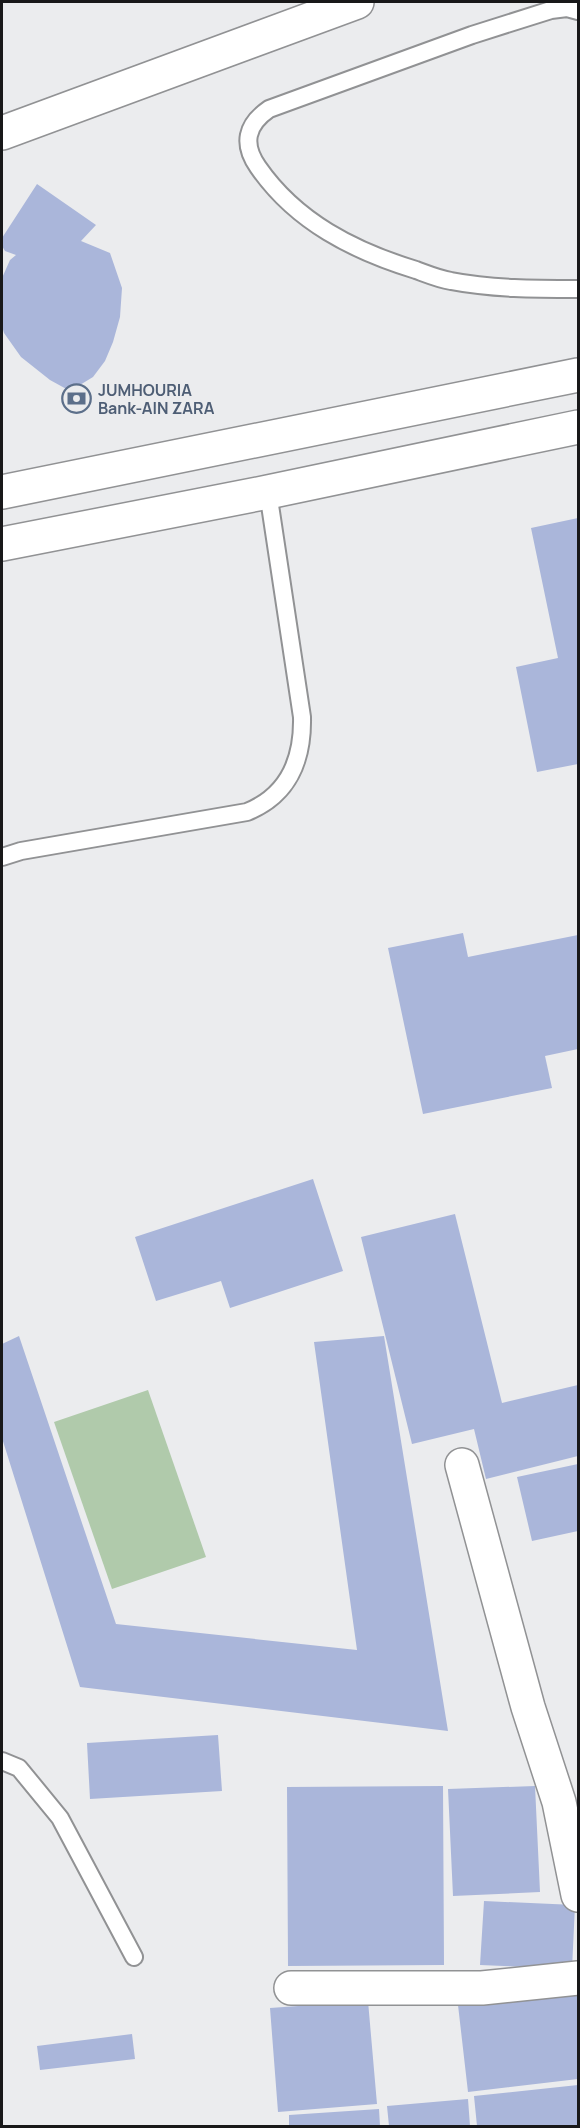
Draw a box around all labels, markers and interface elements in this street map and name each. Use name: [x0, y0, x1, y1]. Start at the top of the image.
place label: JUMHOURIA Bank-AIN ZARA: [98, 379, 215, 419]
bank icon: JUMHOURIA Bank-AIN ZARA: [61, 383, 93, 415]

